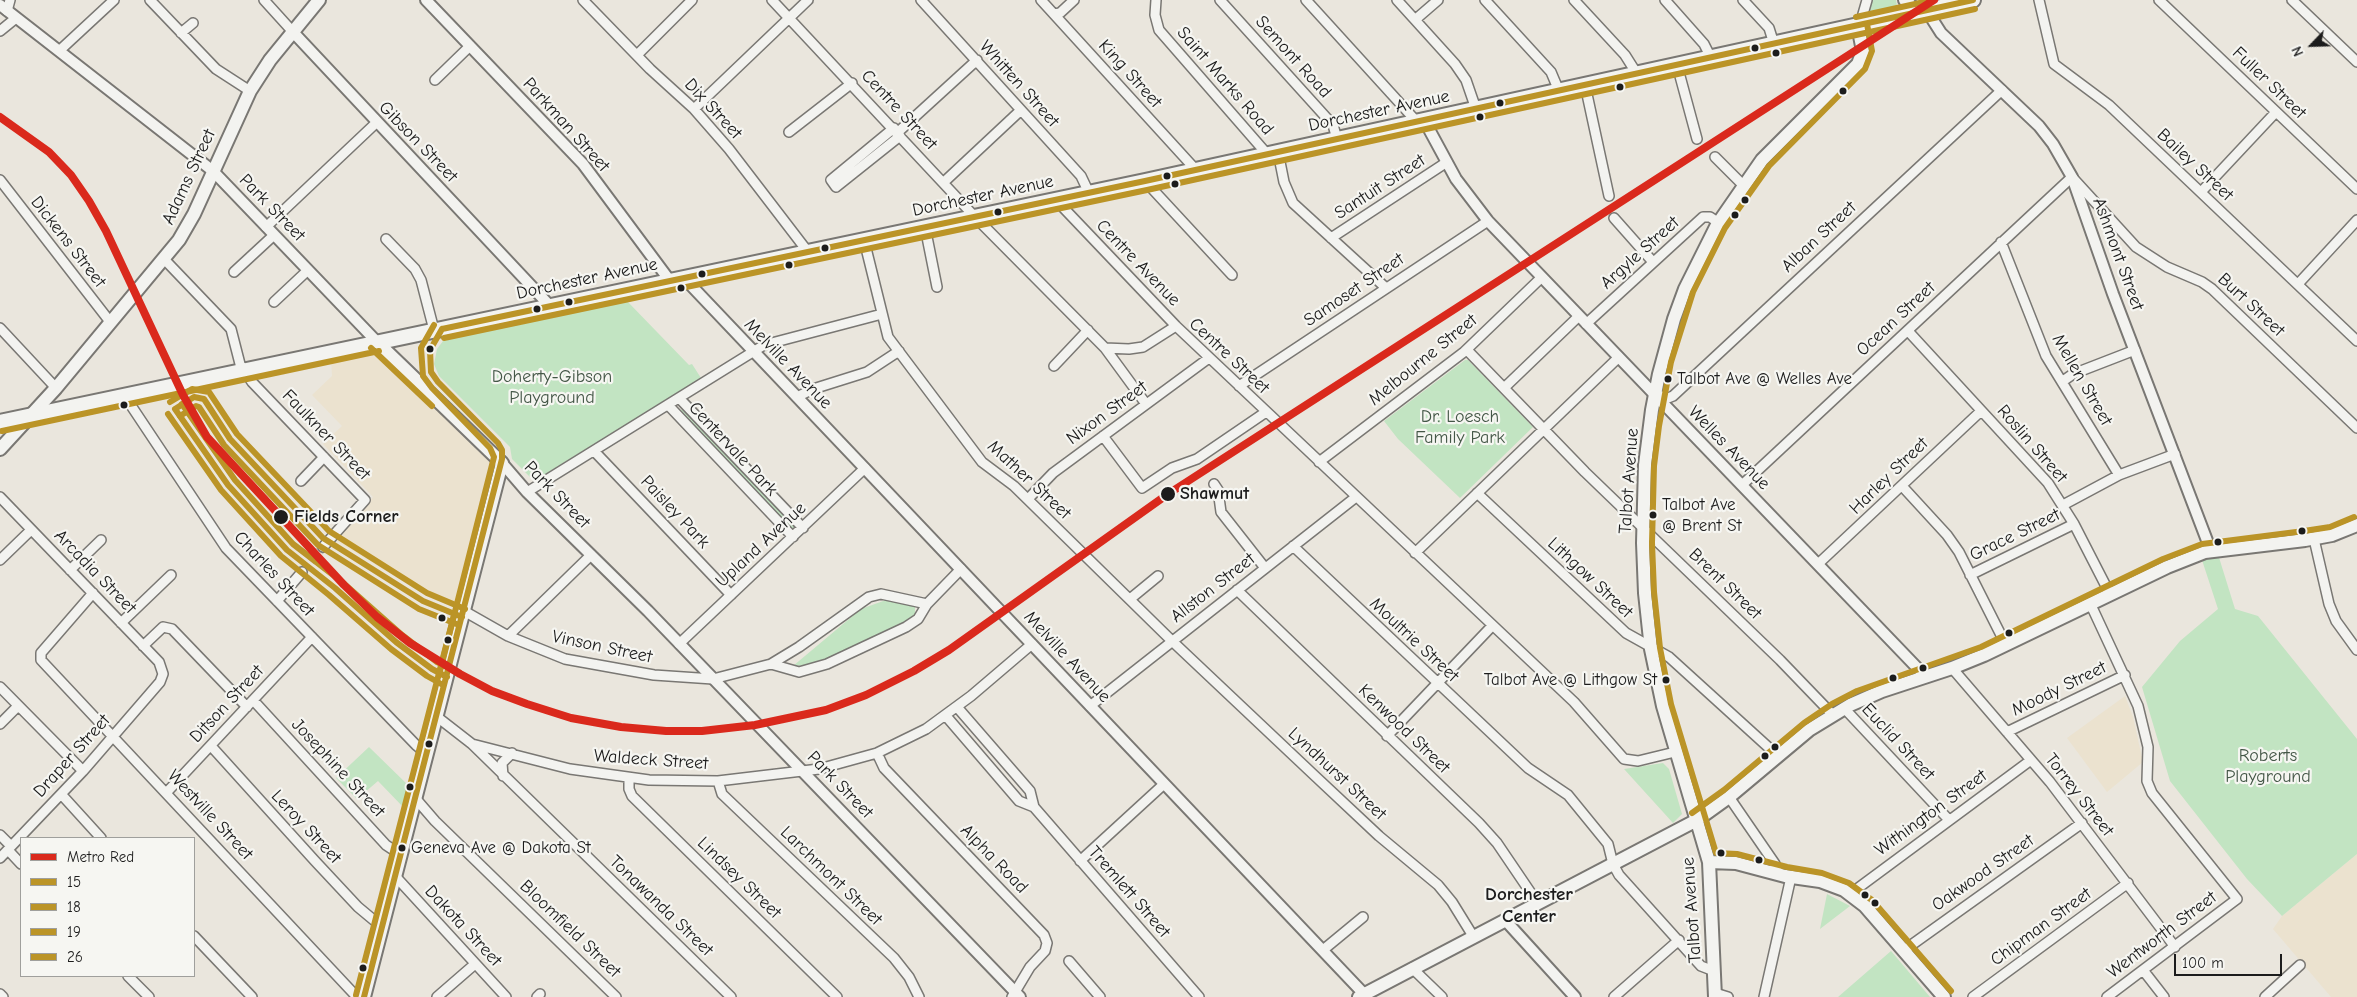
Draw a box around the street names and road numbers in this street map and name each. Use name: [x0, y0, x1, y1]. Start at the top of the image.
street label: Semont Road: [1250, 11, 1336, 103]
street label: Saint Marks Road: [1172, 22, 1278, 140]
street label: King Street: [1094, 35, 1166, 113]
street label: Whitten Street: [974, 36, 1064, 132]
street label: Fuller Street: [2227, 42, 2311, 124]
street label: Centre Street: [856, 65, 942, 155]
street label: Parkman Street: [518, 73, 614, 177]
street label: Dix Street: [680, 74, 746, 144]
street label: Dorchester Avenue: [1306, 85, 1452, 137]
street label: Gibson Street: [374, 97, 462, 187]
street label: Bailey Street: [2152, 124, 2238, 206]
street label: Adams Street: [158, 126, 220, 228]
street label: Santuit Street: [1331, 150, 1429, 224]
street label: Park Street: [235, 170, 309, 246]
street label: Dorchester Avenue: [910, 170, 1056, 222]
street label: Dickens Street: [26, 192, 110, 292]
street label: Ashmont Street: [2088, 195, 2148, 313]
street label: Alban Street: [1777, 197, 1861, 277]
street label: Argyle Street: [1596, 212, 1684, 294]
street label: Centre Avenue: [1091, 215, 1185, 311]
street label: Samoset Street: [1300, 249, 1408, 331]
street label: Dorchester Avenue: [514, 253, 660, 305]
street label: Burt Street: [2213, 269, 2289, 341]
street label: Ocean Street: [1852, 277, 1940, 361]
street label: Melbourne Street: [1364, 310, 1482, 410]
street label: Centre Street: [1184, 313, 1274, 399]
street label: Melville Avenue: [739, 314, 837, 414]
street label: Mellen Street: [2047, 330, 2117, 430]
street label: Nixon Street: [1062, 376, 1152, 450]
street label: Faulkner Street: [277, 385, 375, 485]
street label: Centervale Park: [684, 397, 782, 501]
street label: Welles Avenue: [1684, 401, 1774, 495]
street label: Roslin Street: [1992, 401, 2072, 487]
street label: Talbot Avenue: [1615, 427, 1643, 535]
street label: Harley Street: [1845, 433, 1933, 519]
street label: Mather Street: [983, 436, 1075, 524]
street label: Park Street: [520, 457, 594, 533]
street label: Paisley Park: [636, 471, 714, 553]
street label: Upland Avenue: [711, 498, 811, 592]
street label: Grace Street: [1966, 504, 2064, 566]
street label: Arcadia Street: [49, 525, 141, 619]
street label: Charles Street: [229, 527, 319, 621]
street label: Lithgow Street: [1543, 533, 1637, 623]
street label: Brent Street: [1684, 544, 1766, 624]
street label: Allston Street: [1167, 548, 1259, 628]
street label: Moultrie Street: [1365, 593, 1463, 687]
street label: Melville Avenue: [1019, 607, 1115, 707]
street label: Vinson Street: [550, 626, 654, 668]
street label: Moody Street: [2008, 657, 2110, 721]
street label: Ditson Street: [185, 661, 269, 747]
street label: Kenwood Street: [1354, 680, 1454, 778]
street label: Euclid Street: [1857, 699, 1939, 785]
street label: Draper Street: [29, 710, 115, 802]
street label: Josephine Street: [287, 714, 389, 822]
street label: Lyndhurst Street: [1283, 723, 1391, 825]
street label: Waldeck Street: [593, 745, 709, 775]
street label: Park Street: [803, 747, 877, 823]
street label: Torrey Street: [2040, 749, 2118, 841]
street label: Westville Street: [163, 765, 257, 865]
street label: Withington Street: [1871, 765, 1991, 861]
street label: Leroy Street: [266, 786, 346, 868]
street label: Alpha Road: [956, 820, 1032, 898]
street label: Larchmont Street: [775, 822, 887, 930]
street label: Oakwood Street: [1928, 830, 2038, 916]
street label: Lindsey Street: [693, 833, 785, 923]
street label: Tremlett Street: [1083, 842, 1175, 942]
street label: Tonawanda Street: [605, 851, 717, 961]
street label: Talbot Avenue: [1678, 856, 1706, 964]
street label: Bloomfield Street: [515, 875, 625, 983]
street label: Dakota Street: [420, 881, 506, 971]
street label: Chipman Street: [1986, 883, 2096, 971]
street label: Wentworth Street: [2103, 887, 2221, 983]

